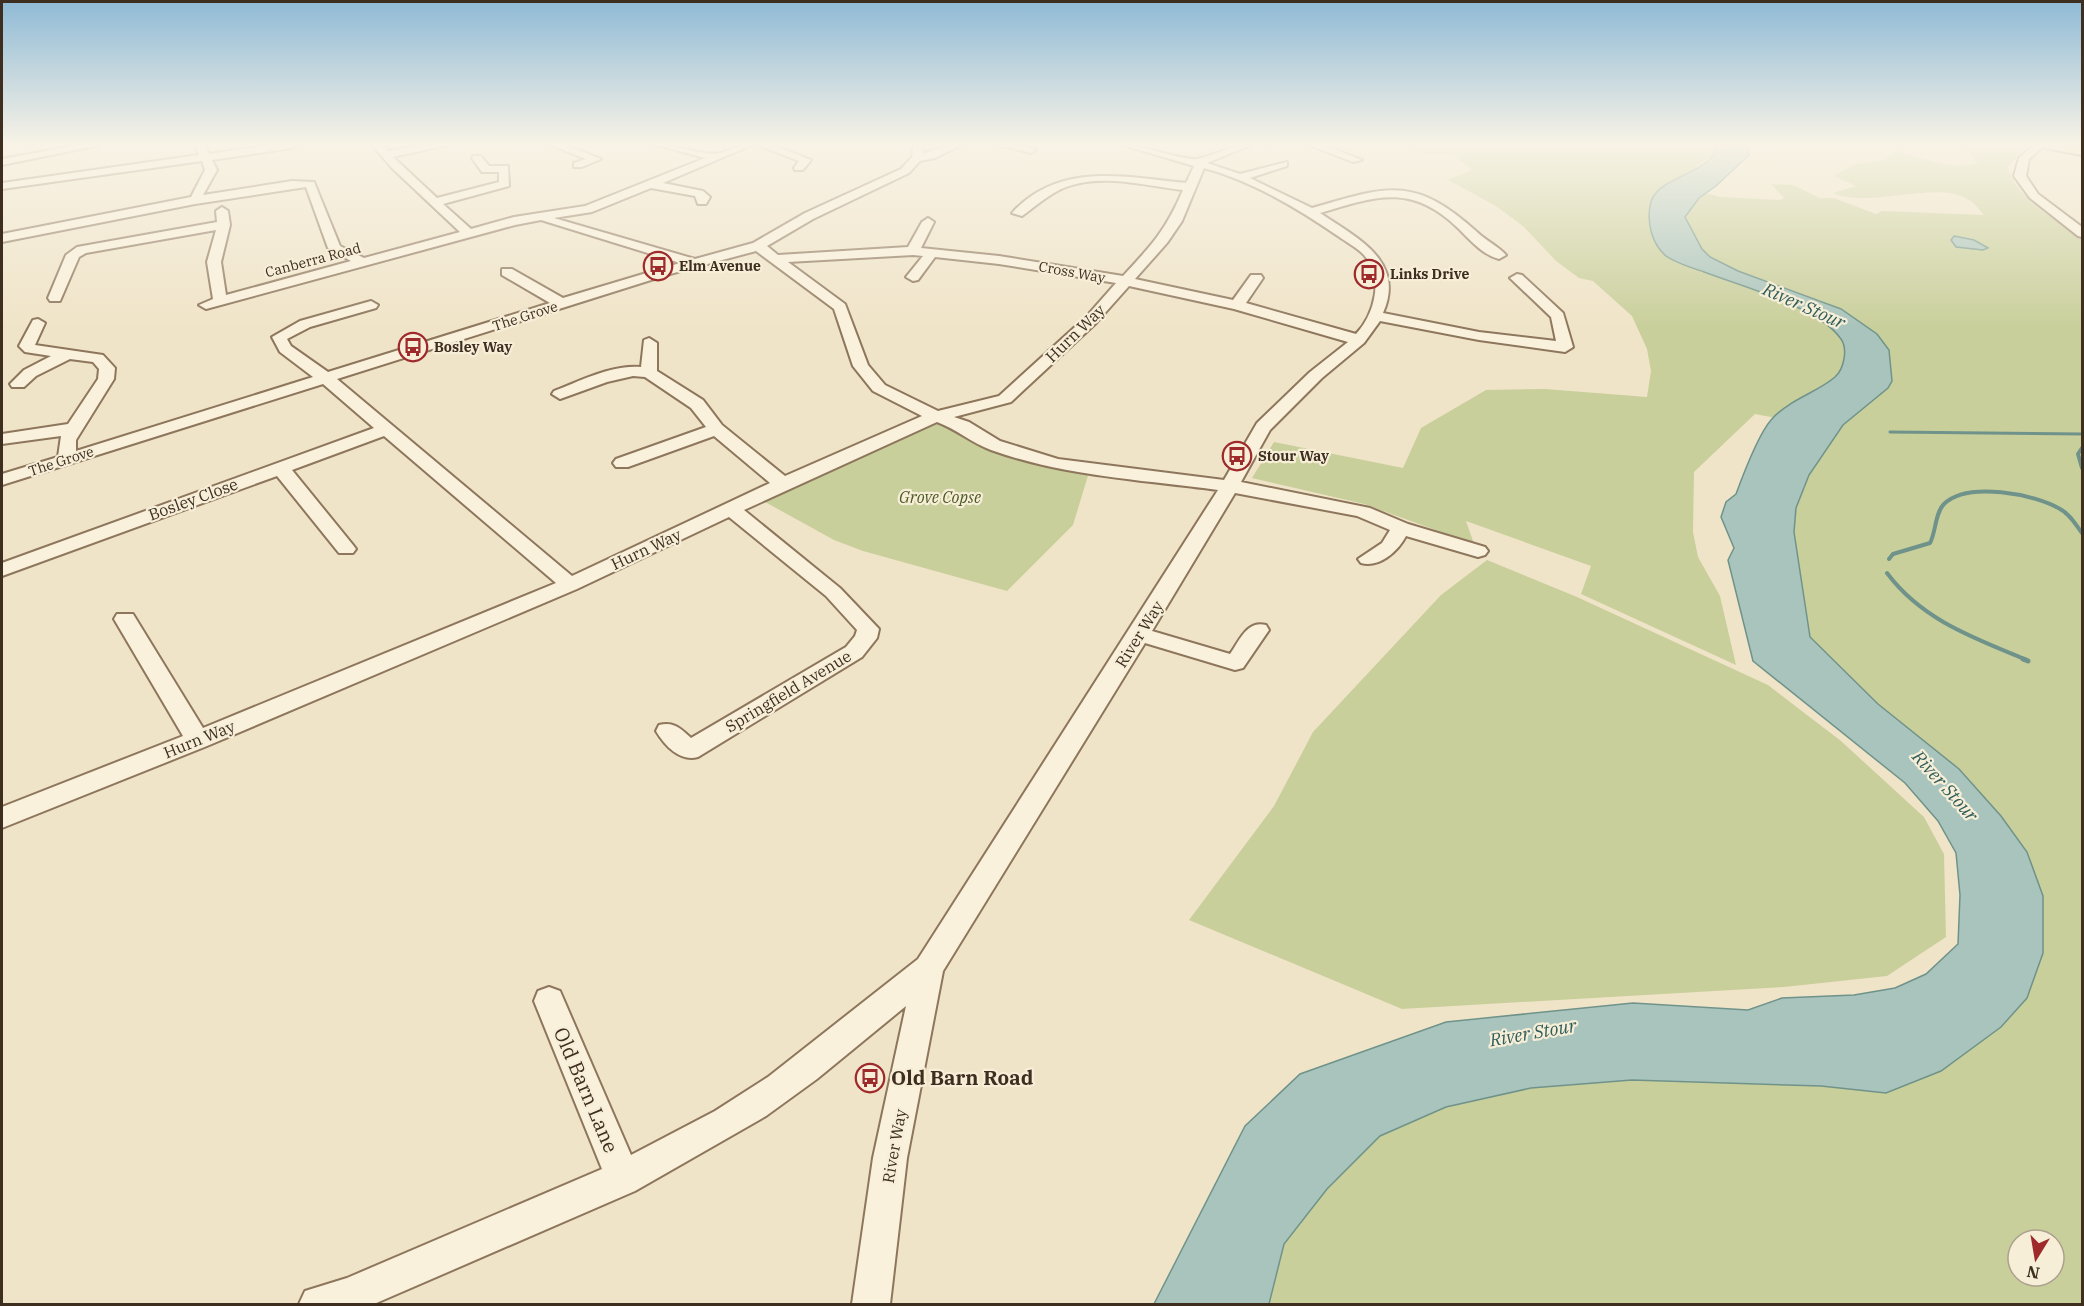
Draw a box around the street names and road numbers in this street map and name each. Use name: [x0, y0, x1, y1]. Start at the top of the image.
street label: Canberra Road: [263, 238, 363, 281]
street label: Cross Way: [1037, 257, 1107, 287]
street label: The Grove: [490, 297, 560, 335]
street label: Hurn Way: [1041, 299, 1109, 366]
street label: The Grove: [26, 442, 96, 480]
street label: Bosley Close: [146, 474, 240, 524]
street label: Hurn Way: [608, 524, 685, 574]
street label: River Way: [1111, 596, 1168, 671]
street label: Springfield Avenue: [721, 646, 855, 736]
street label: Hurn Way: [160, 715, 238, 762]
street label: Old Barn Lane: [548, 1023, 625, 1157]
street label: River Way: [878, 1107, 910, 1185]

